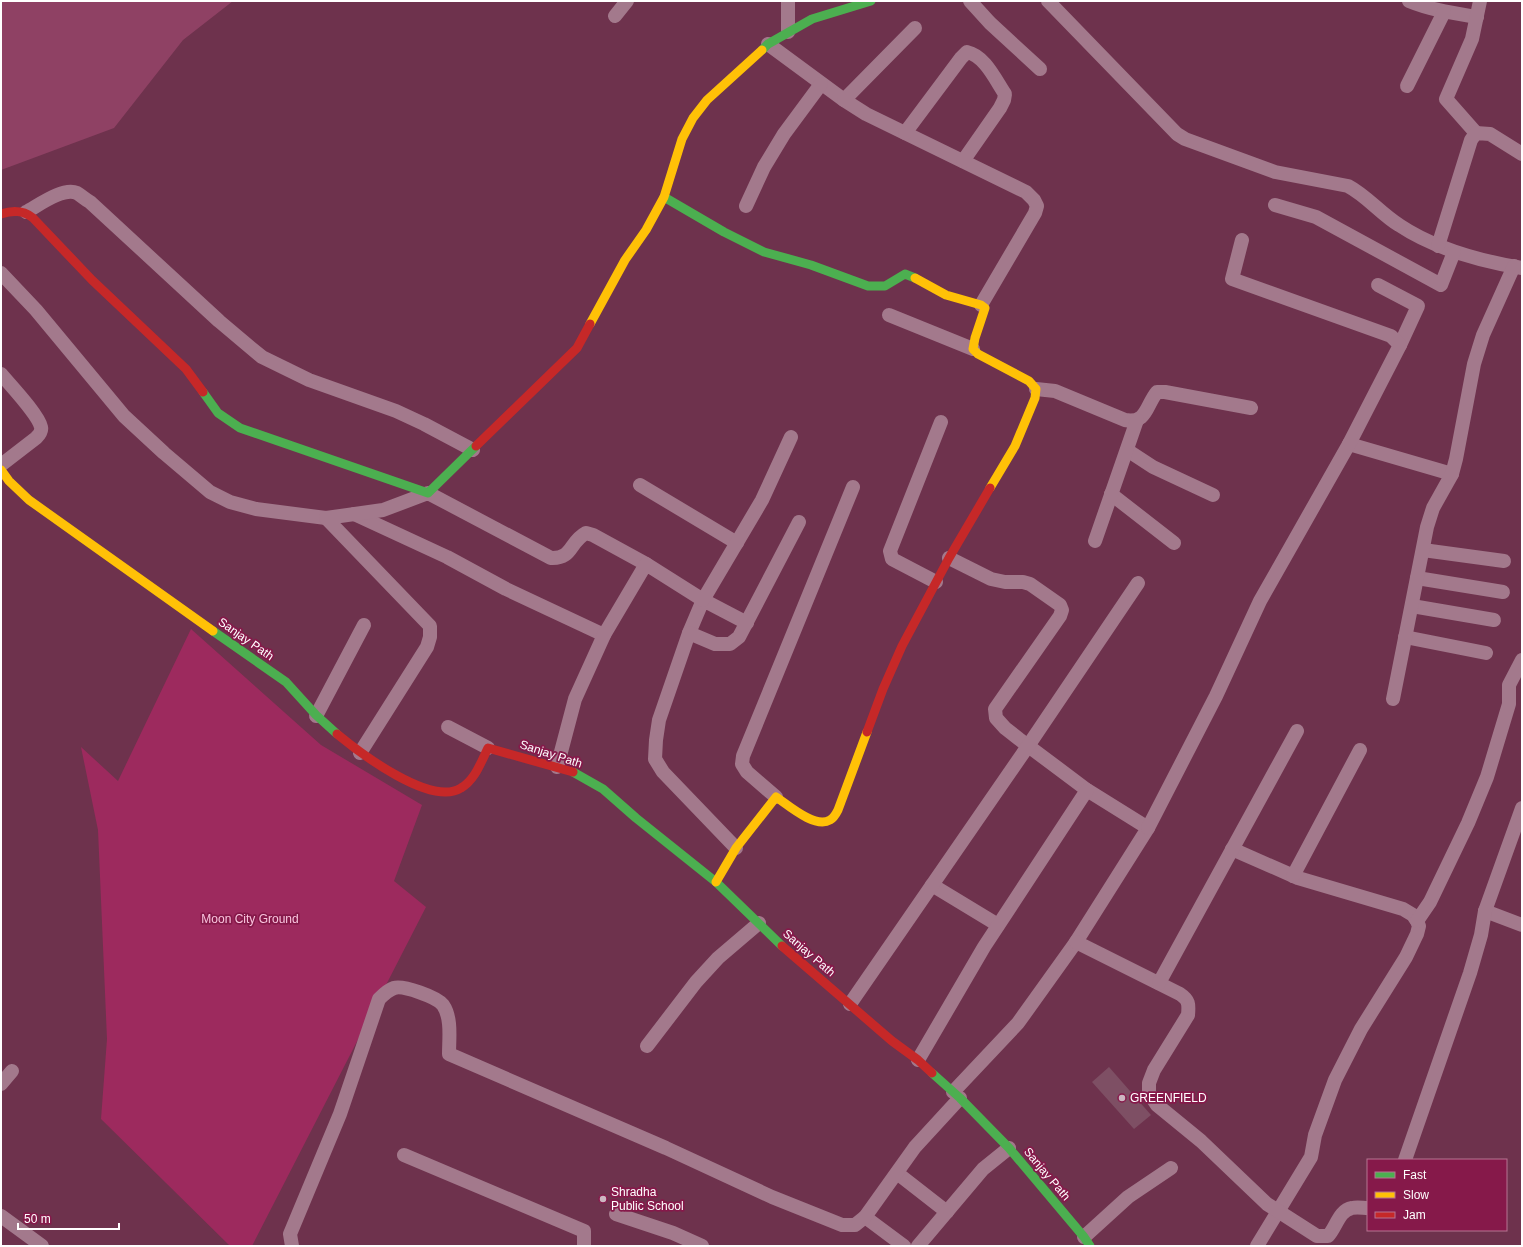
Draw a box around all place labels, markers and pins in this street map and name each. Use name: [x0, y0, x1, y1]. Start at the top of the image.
place label: GREENFIELD: [1130, 1091, 1207, 1105]
marker: GREENFIELD: [1117, 1093, 1127, 1103]
place label: Shradha Public School: [611, 1185, 684, 1213]
marker: Shradha Public School: [598, 1194, 608, 1204]

